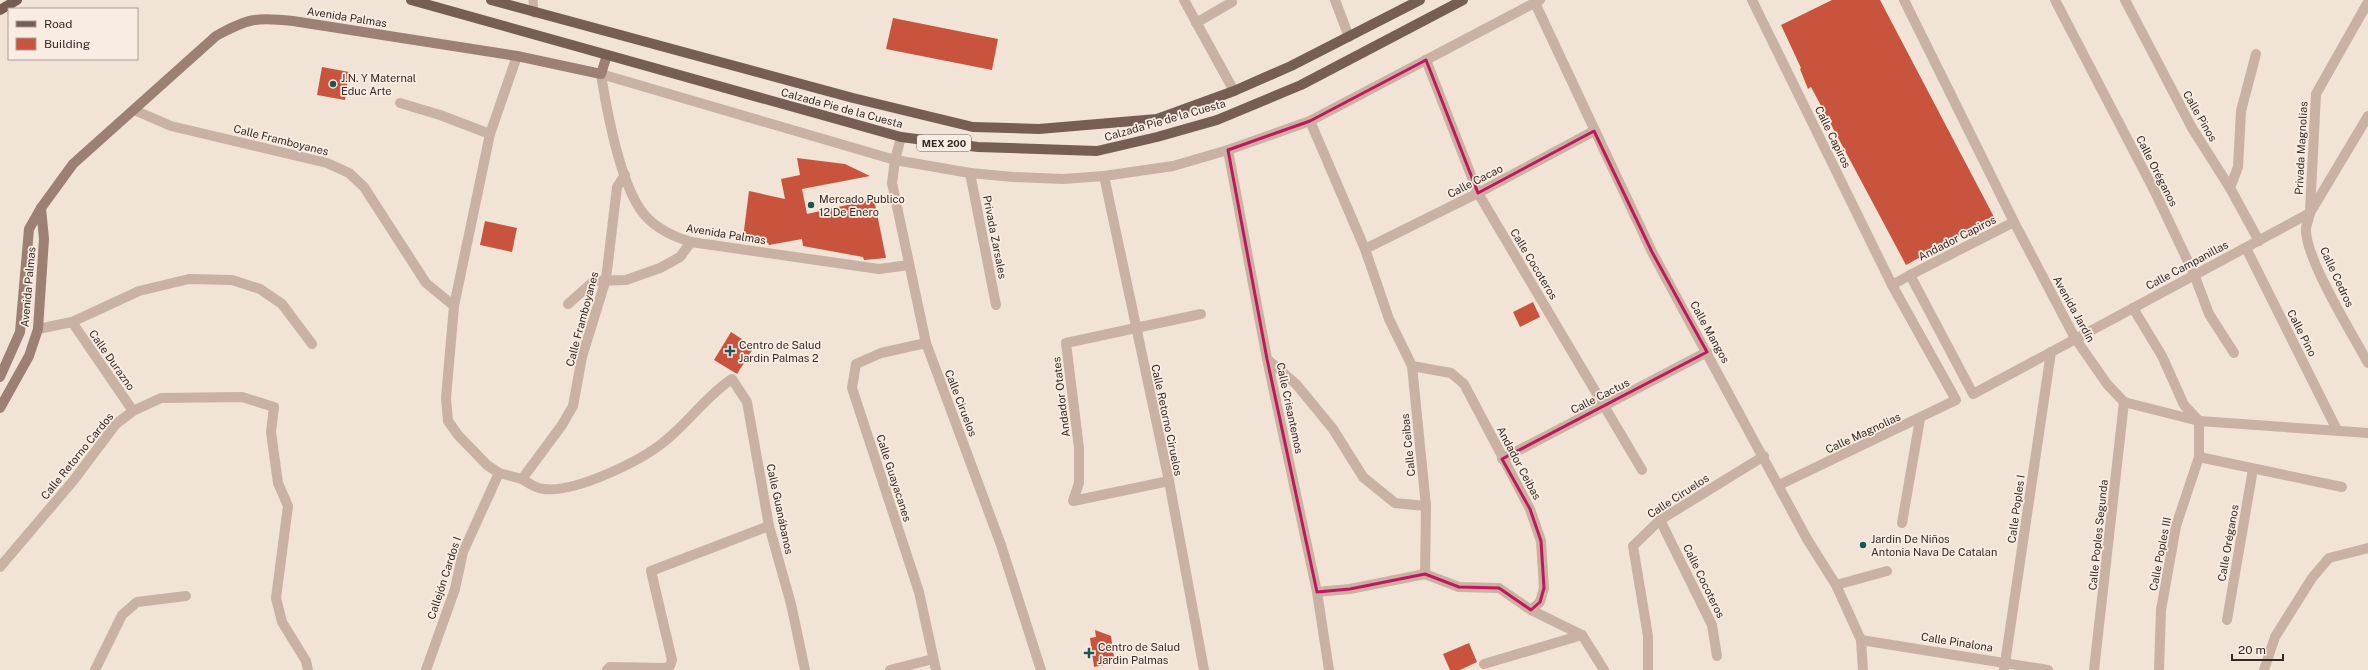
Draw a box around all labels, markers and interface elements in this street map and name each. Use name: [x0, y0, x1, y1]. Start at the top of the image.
street label: Avenida Palmas: [306, 5, 388, 29]
legend: [8, 8, 138, 60]
text: Road: [44, 17, 72, 31]
text: Building: [44, 37, 90, 51]
place label: J.N. Y Maternal Educ Arte: [341, 72, 416, 97]
marker: J.N. Y Maternal Educ Arte: [328, 79, 338, 89]
street label: Calzada Pie de la Cuesta: [780, 86, 904, 130]
street label: Calle Pinos: [2181, 89, 2220, 144]
street label: Calzada Pie de la Cuesta: [1103, 97, 1227, 143]
street label: Privada Magnolias: [2293, 101, 2309, 195]
street label: Calle Capiros: [1813, 104, 1853, 170]
street label: Calle Framboyanes: [232, 122, 330, 158]
street label: Calle Oréganos: [2134, 134, 2180, 209]
road number: MEX 200: [917, 135, 971, 151]
street label: Calle Cacao: [1445, 162, 1505, 200]
place label: Mercado Publico 12 De Enero: [819, 193, 905, 218]
street label: Privada Zarsales: [981, 194, 1009, 280]
marker: Mercado Publico 12 De Enero: [806, 200, 816, 210]
street label: Andador Capiros: [1916, 213, 1998, 263]
street label: Avenida Palmas: [685, 222, 767, 246]
street label: Calle Cocoteros: [1508, 226, 1560, 302]
street label: Calle Campanillas: [2144, 238, 2231, 292]
street label: Calle Cedros: [2318, 245, 2356, 309]
street label: Avenida Palmas: [19, 246, 38, 328]
street label: Calle Framboyanes: [564, 270, 601, 368]
street label: Avenida Jardín: [2051, 274, 2097, 344]
street label: Calle Mangos: [1688, 299, 1732, 366]
street label: Calle Pino: [2285, 308, 2319, 358]
street label: Calle Durazno: [87, 328, 137, 392]
place label: Centro de Salud Jardin Palmas 2: [739, 339, 821, 364]
marker: Centro de Salud Jardin Palmas 2: [724, 345, 736, 357]
street label: Andador Otates: [1050, 356, 1072, 438]
street label: Calle Crisantemos: [1274, 361, 1306, 455]
street label: Calle Retorno Ciruelos: [1149, 363, 1185, 477]
street label: Calle Ciruelos: [943, 368, 979, 439]
street label: Calle Cactus: [1569, 376, 1632, 416]
street label: Calle Retorno Cardos: [38, 410, 116, 502]
street label: Calle Magnolias: [1824, 410, 1903, 456]
street label: Calle Ceibas: [1399, 412, 1417, 477]
street label: Andador Ceibas: [1495, 424, 1544, 502]
street label: Calle Guayacanes: [874, 433, 914, 524]
street label: Calle Guanábanos: [765, 463, 796, 556]
street label: Calle Ciruelos: [1645, 471, 1711, 520]
street label: Calle Poples I: [2005, 474, 2027, 544]
street label: Calle Poples Segunda: [2086, 479, 2110, 591]
street label: Calle Oréganos: [2215, 503, 2241, 582]
street label: Calle Poples III: [2147, 516, 2173, 592]
place label: Jardin De Niños Antonia Nava De Catalan: [1871, 533, 1997, 558]
street label: Callejón Cardos I: [425, 535, 463, 621]
marker: Jardin De Niños Antonia Nava De Catalan: [1858, 540, 1868, 550]
street label: Calle Cocoteros: [1681, 542, 1727, 620]
street label: Calle Pinalona: [1920, 630, 1994, 654]
scale bar: [2232, 636, 2283, 662]
place label: Centro de Salud Jardin Palmas: [1098, 641, 1180, 666]
text: 20 m: [2238, 643, 2266, 657]
marker: Centro de Salud Jardin Palmas: [1083, 647, 1095, 659]

